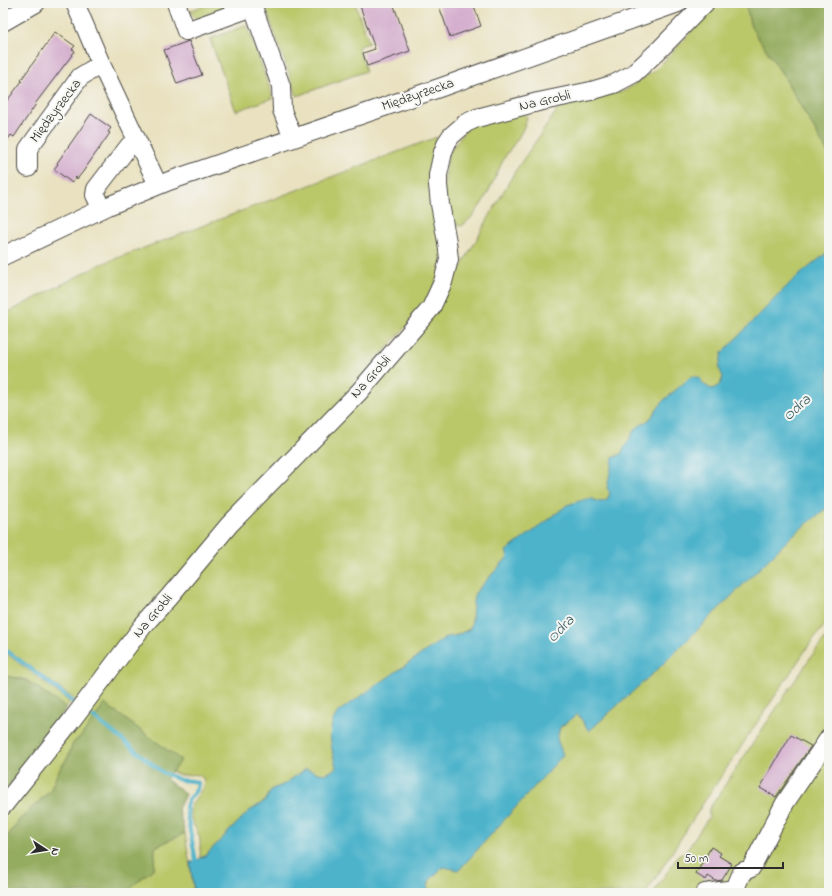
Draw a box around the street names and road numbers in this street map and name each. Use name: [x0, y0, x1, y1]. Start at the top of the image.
street label: Międzyrzecka: [379, 73, 457, 118]
street label: Międzyrzecka: [25, 75, 88, 148]
street label: Na Grobli: [517, 85, 573, 117]
street label: Na Grobli: [346, 351, 396, 403]
street label: Na Grobli: [128, 589, 178, 643]

